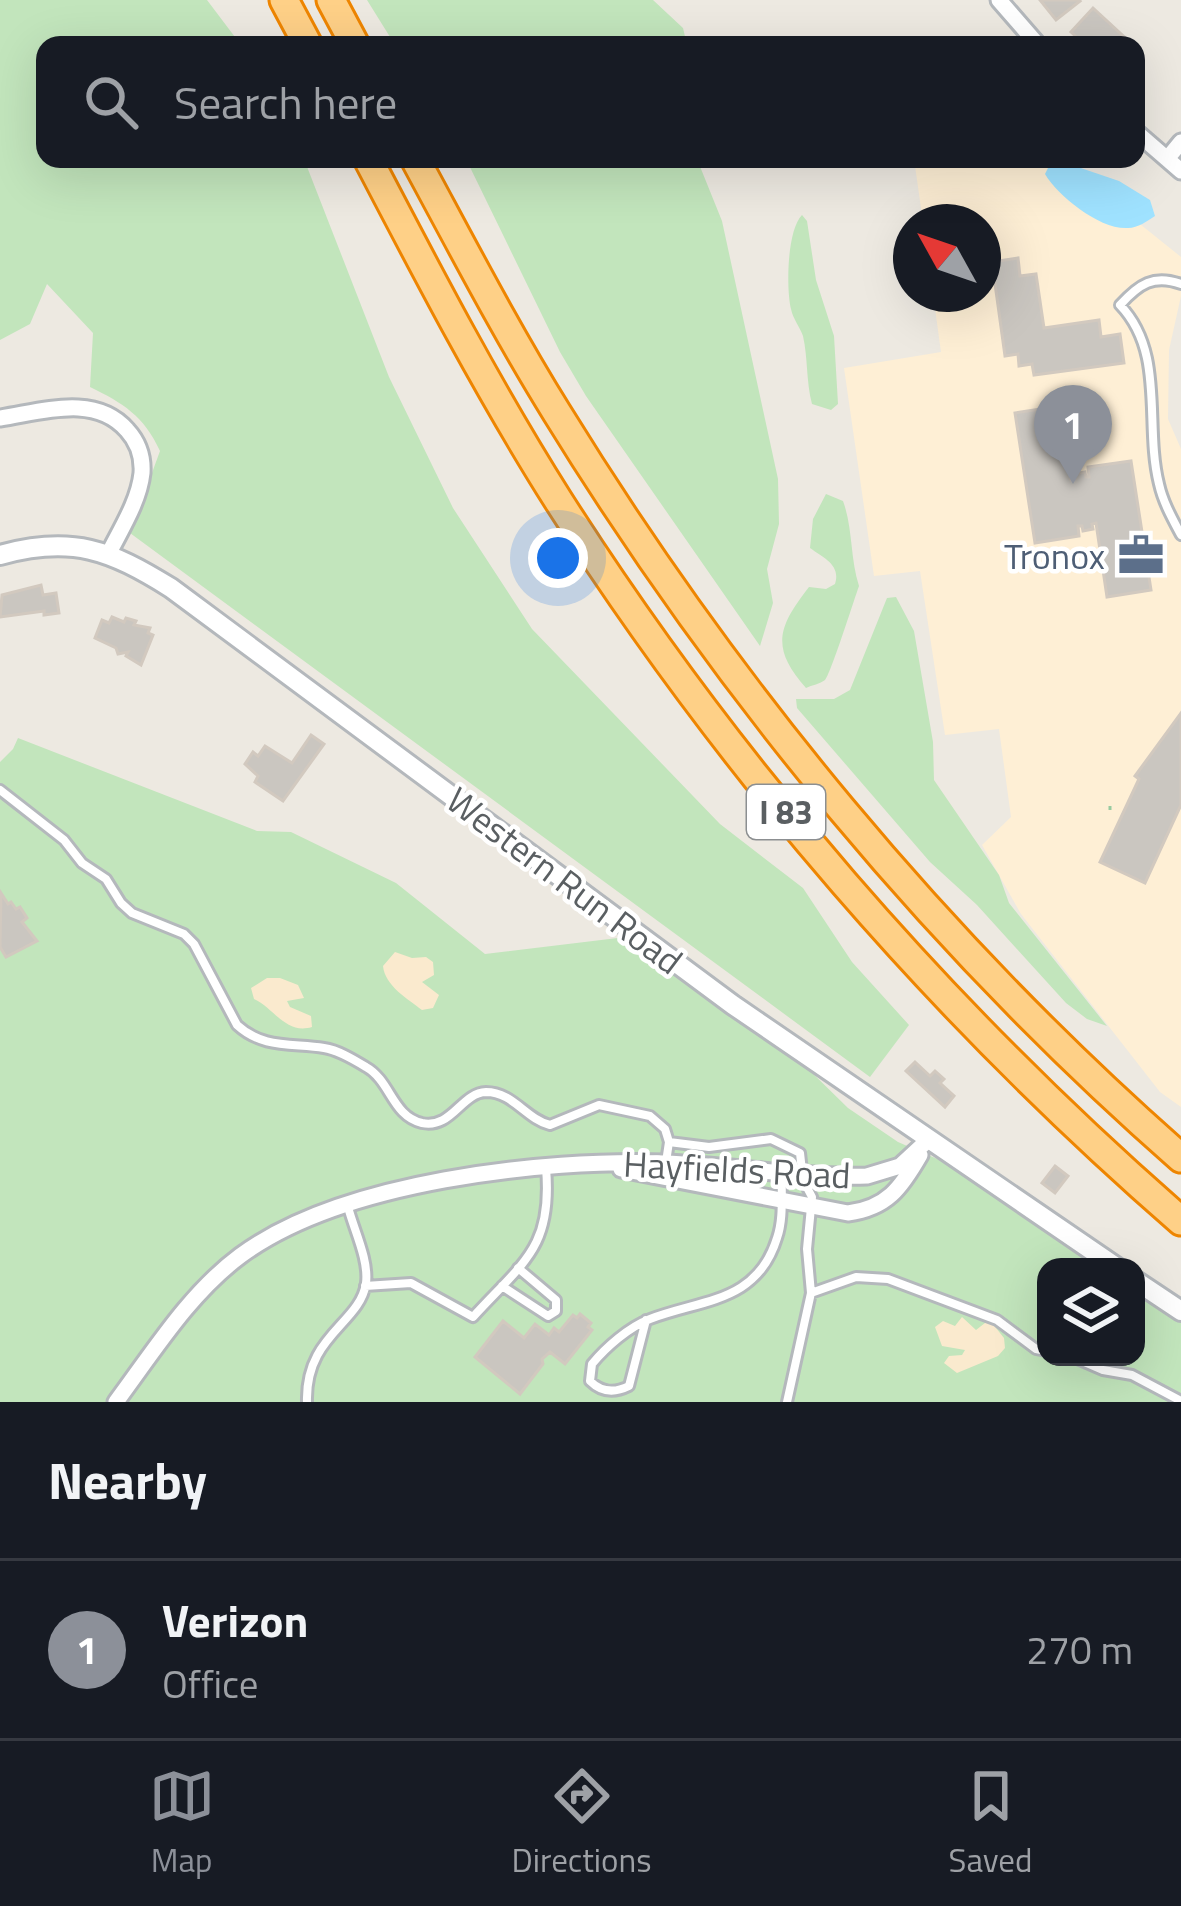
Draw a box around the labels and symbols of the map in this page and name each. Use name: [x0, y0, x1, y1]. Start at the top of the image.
north arrow: [893, 204, 1001, 312]
pin: 1: [1034, 385, 1112, 484]
your location: [528, 528, 588, 588]
place label: Tronox: [1004, 528, 1105, 583]
office icon: Tronox: [1116, 530, 1166, 580]
street label: Western Run Road: [435, 773, 695, 987]
road number: I 83: [747, 785, 825, 839]
street label: Hayfields Road: [622, 1136, 852, 1202]

